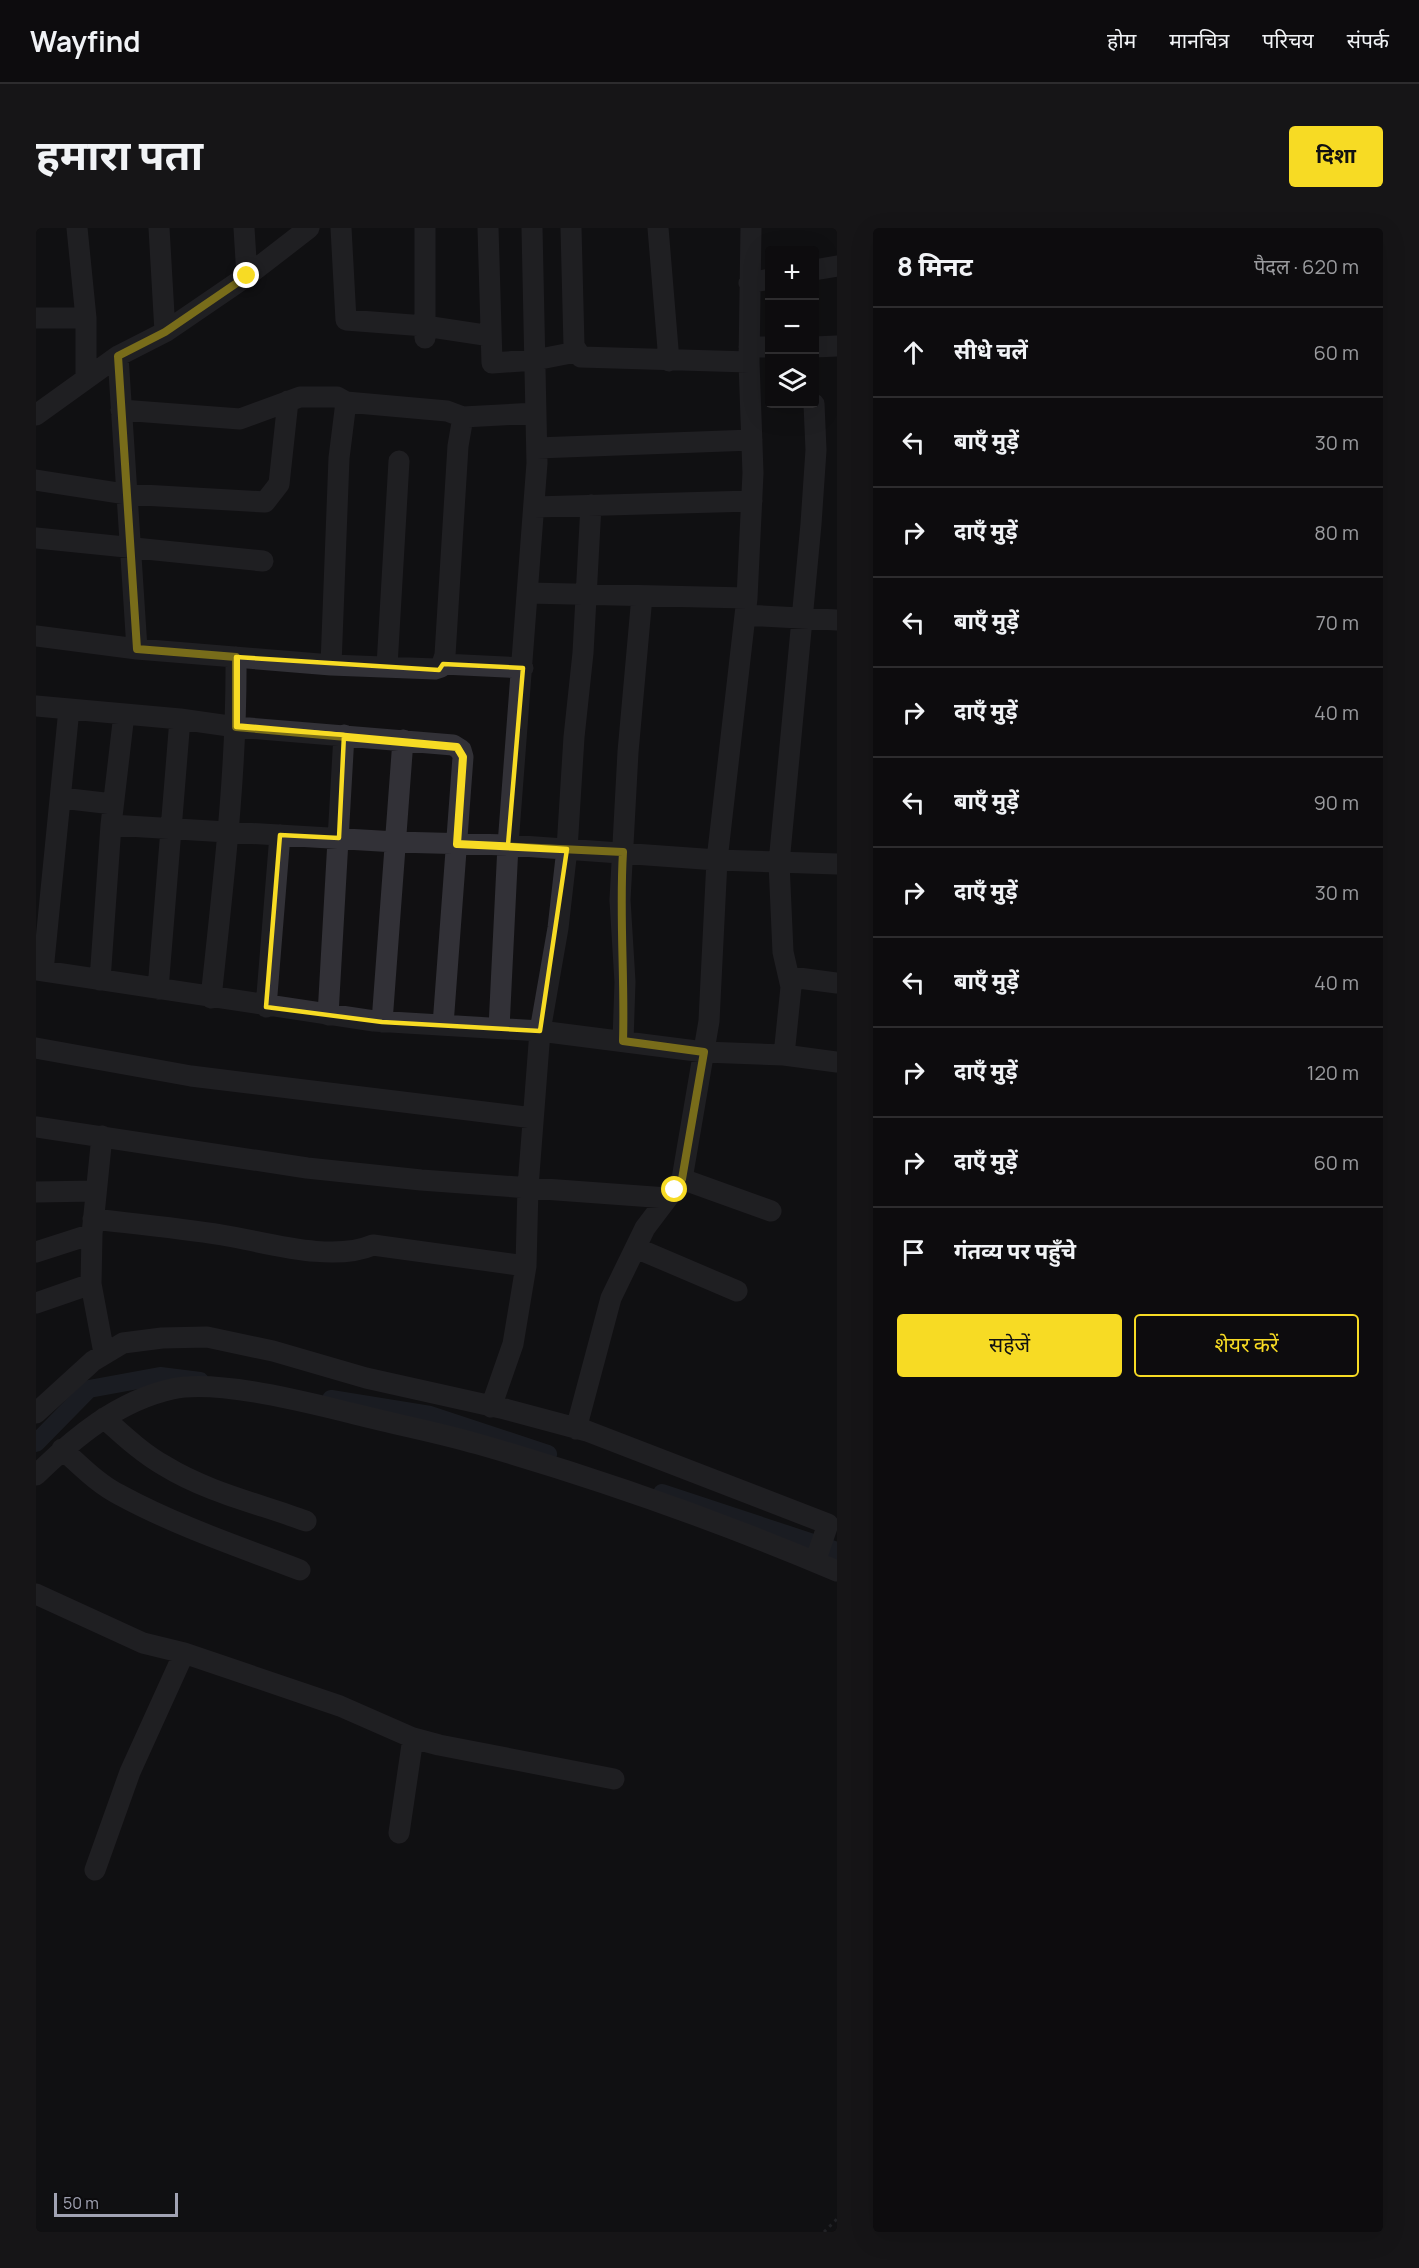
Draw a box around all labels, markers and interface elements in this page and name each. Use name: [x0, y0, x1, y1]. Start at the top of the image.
text: Wayfind: [30, 22, 140, 60]
text: होम: [1107, 26, 1136, 54]
text: मानचित्र: [1169, 26, 1229, 54]
text: परिचय: [1262, 26, 1314, 54]
text: संपर्क: [1347, 26, 1389, 54]
text: हमारा पता: [36, 125, 203, 183]
button: दिशा: [1289, 126, 1383, 187]
map controls: [765, 246, 819, 408]
button: +: [765, 246, 819, 300]
text: 8 मिनट: [897, 248, 973, 284]
text: पैदल · 620 m: [1254, 253, 1359, 280]
route end: [233, 262, 259, 288]
button: −: [765, 300, 819, 354]
icon: ahead: [897, 336, 930, 369]
text: सीधे चलें: [954, 336, 1028, 366]
text: 60 m: [1313, 339, 1359, 366]
button: layers: [765, 354, 819, 408]
icon: left: [897, 426, 930, 459]
text: बाएँ मुड़ें: [954, 426, 1019, 456]
text: 30 m: [1315, 429, 1359, 456]
icon: right: [897, 516, 930, 549]
text: दाएँ मुड़ें: [954, 516, 1017, 546]
text: 80 m: [1314, 519, 1359, 546]
icon: left: [897, 606, 930, 639]
text: बाएँ मुड़ें: [954, 606, 1019, 636]
text: 70 m: [1316, 609, 1359, 636]
icon: right: [897, 696, 930, 729]
text: दाएँ मुड़ें: [954, 696, 1017, 726]
text: 40 m: [1314, 699, 1359, 726]
icon: left: [897, 786, 930, 819]
text: बाएँ मुड़ें: [954, 786, 1019, 816]
text: 90 m: [1313, 789, 1359, 816]
icon: right: [897, 876, 930, 909]
text: दाएँ मुड़ें: [954, 876, 1017, 906]
text: 30 m: [1315, 879, 1359, 906]
icon: left: [897, 966, 930, 999]
text: बाएँ मुड़ें: [954, 966, 1019, 996]
text: 40 m: [1314, 969, 1359, 996]
icon: right: [897, 1056, 930, 1089]
text: दाएँ मुड़ें: [954, 1056, 1017, 1086]
text: 120 m: [1307, 1059, 1359, 1086]
icon: right: [897, 1146, 930, 1179]
text: दाएँ मुड़ें: [954, 1146, 1017, 1176]
text: 60 m: [1313, 1149, 1359, 1176]
route start: [661, 1176, 687, 1202]
icon: arrive: [897, 1236, 930, 1269]
text: गंतव्य पर पहुँचे: [954, 1236, 1076, 1266]
button: सहेजें: [897, 1314, 1122, 1377]
button: शेयर करें: [1134, 1314, 1359, 1377]
scale bar: [54, 2190, 178, 2218]
text: 50 m: [63, 2192, 99, 2214]

